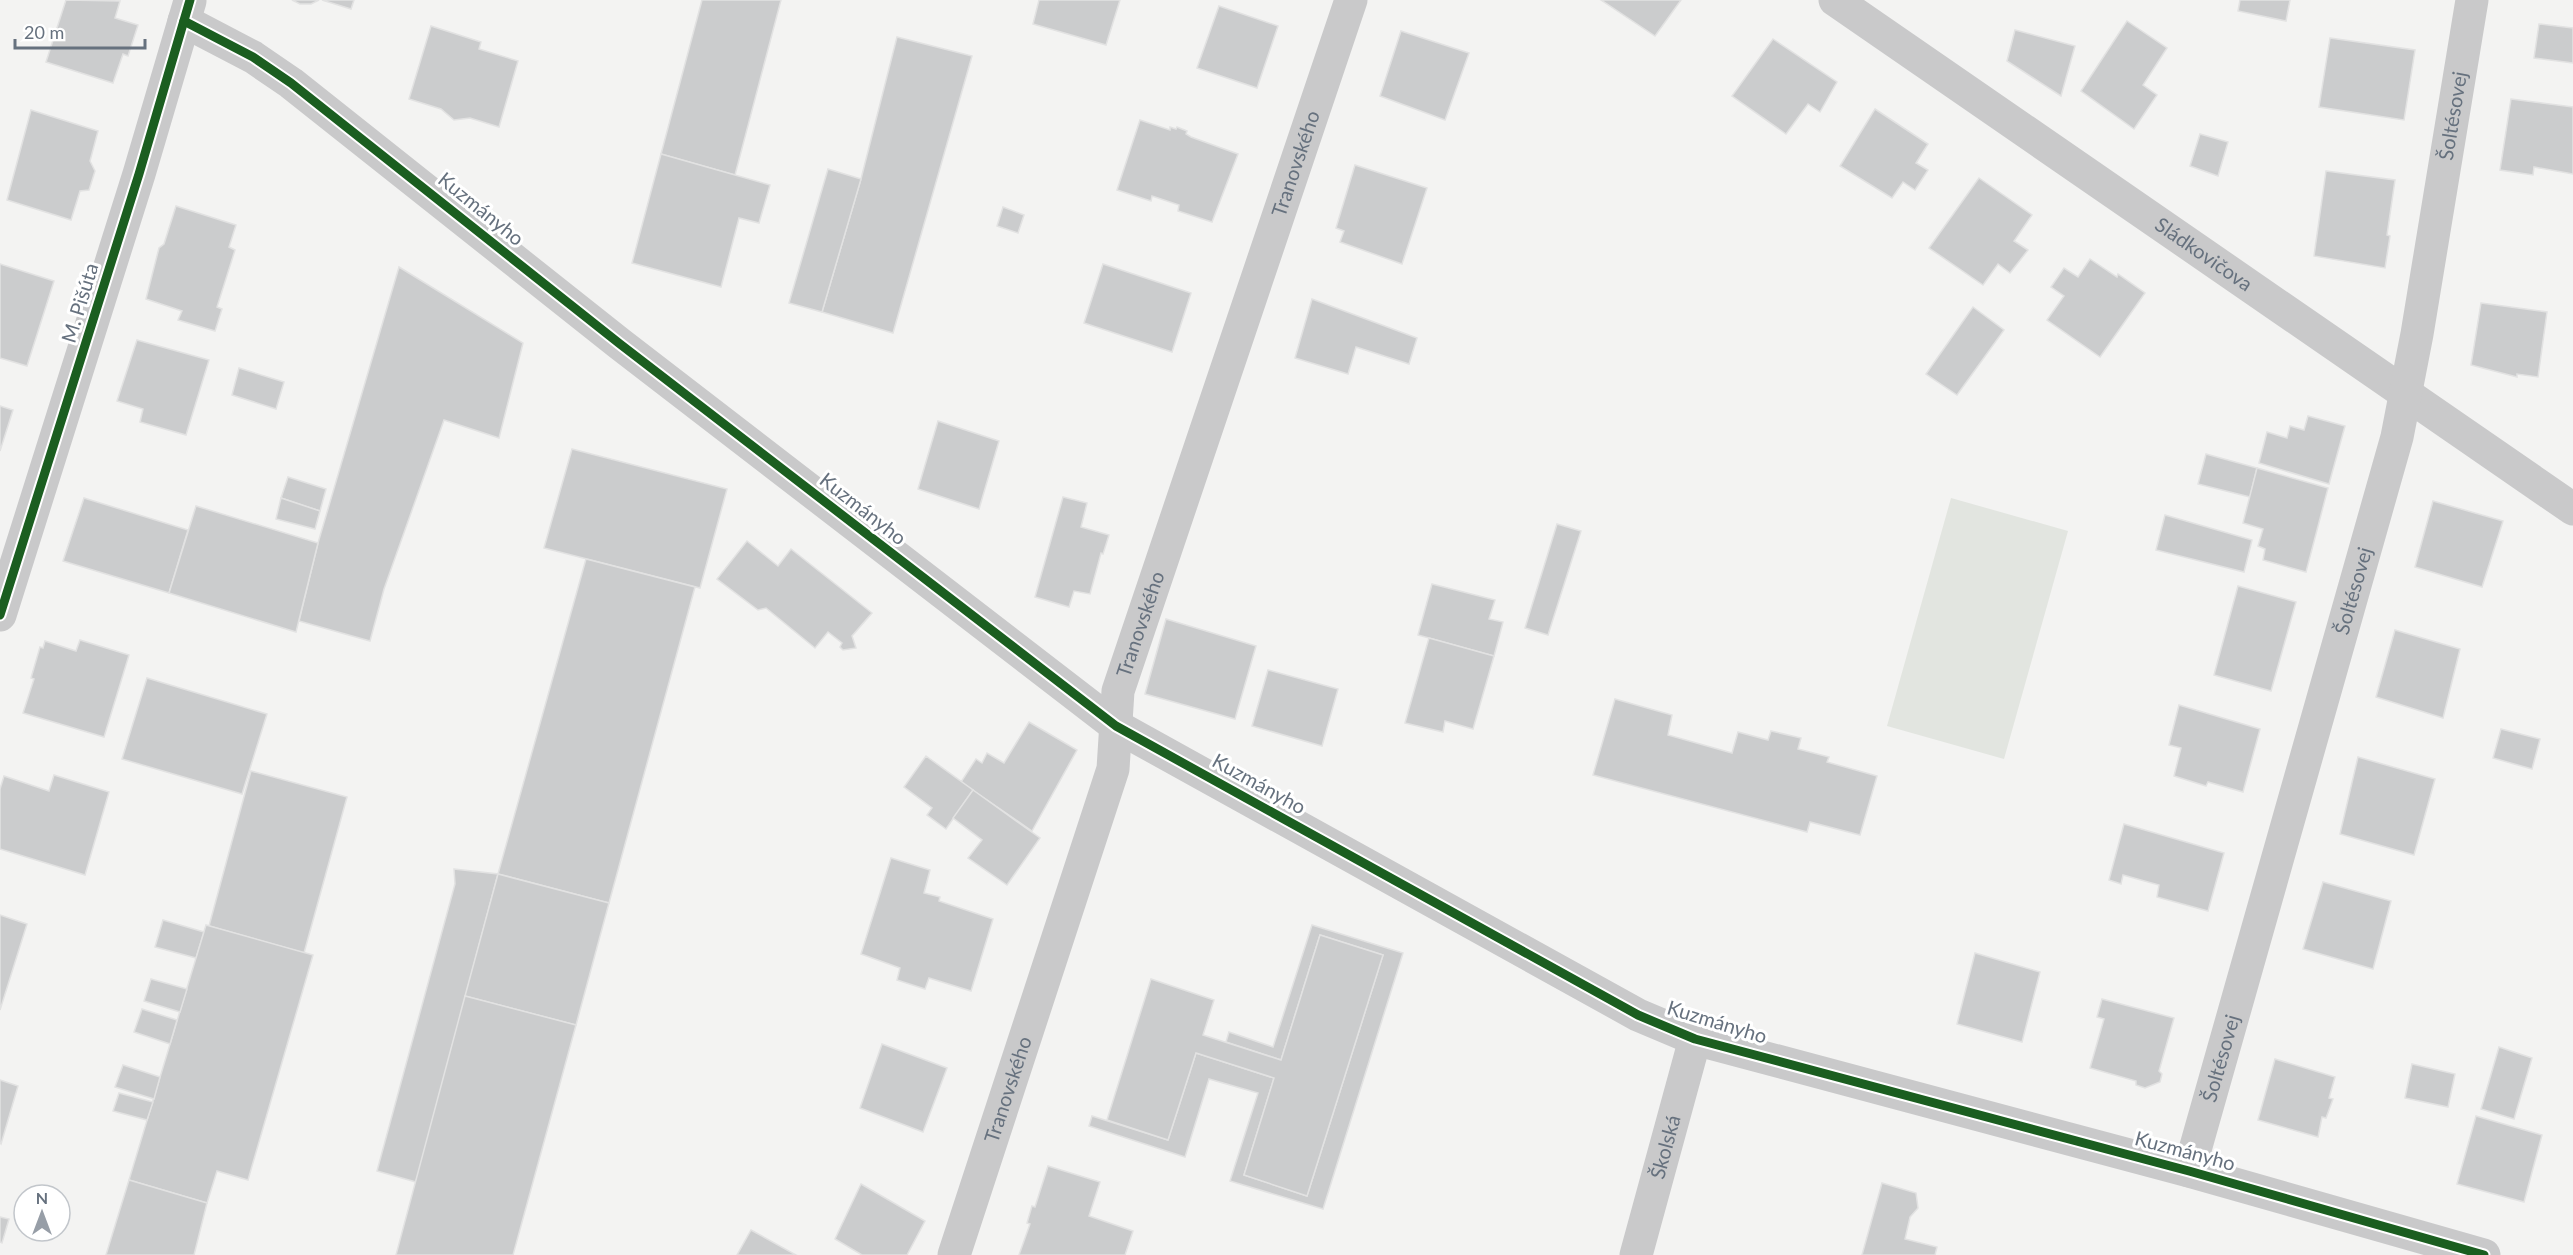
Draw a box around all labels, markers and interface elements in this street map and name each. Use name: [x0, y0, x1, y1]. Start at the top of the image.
scale bar: [15, 12, 146, 50]
text: 20 m: [24, 21, 64, 43]
street label: Šoltésovej: [2433, 69, 2471, 162]
street label: Tranovského: [1266, 107, 1324, 220]
street label: Kuzmányho: [434, 166, 529, 250]
street label: Sládkovičova: [2151, 212, 2258, 295]
street label: M. Pišúta: [56, 260, 103, 345]
street label: Kuzmányho: [816, 467, 912, 549]
street label: Šoltésovej: [2329, 544, 2376, 637]
street label: Tranovského: [1111, 568, 1169, 680]
street label: Kuzmányho: [1209, 748, 1310, 819]
street label: Kuzmányho: [1665, 995, 1770, 1048]
street label: Šoltésovej: [2196, 1012, 2244, 1105]
street label: Tranovského: [979, 1033, 1036, 1146]
street label: Školská: [1644, 1112, 1685, 1181]
street label: Kuzmányho: [2132, 1125, 2238, 1175]
north arrow: [12, 1183, 72, 1243]
text: N: [36, 1188, 48, 1207]

